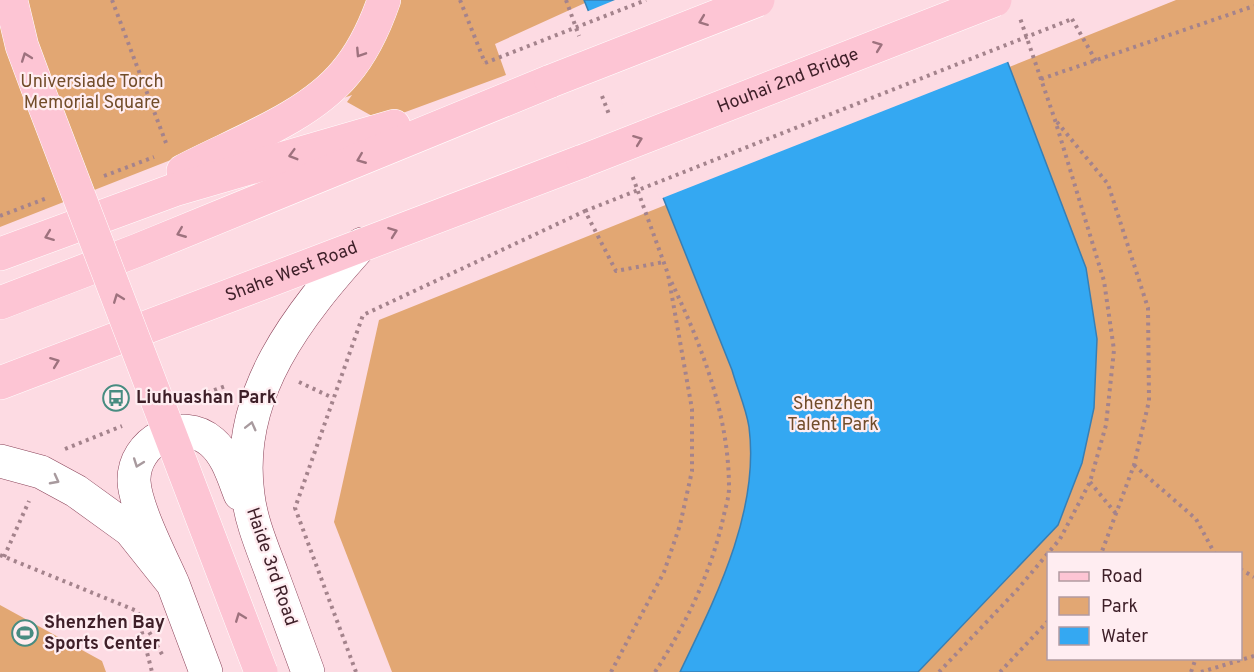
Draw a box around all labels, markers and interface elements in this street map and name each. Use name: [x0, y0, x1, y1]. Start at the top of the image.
one-way arrow: [699, 14, 710, 26]
one-way arrow: [872, 41, 883, 53]
street label: Houhai 2nd Bridge: [714, 43, 862, 119]
one-way arrow: [355, 47, 367, 57]
one-way arrow: [21, 52, 34, 63]
park label: Universiade Torch Memorial Square: [20, 71, 164, 115]
one-way arrow: [631, 135, 642, 147]
one-way arrow: [288, 147, 298, 160]
one-way arrow: [357, 152, 368, 164]
one-way arrow: [176, 226, 187, 238]
one-way arrow: [387, 227, 398, 239]
one-way arrow: [44, 228, 54, 241]
street label: Shahe West Road: [222, 236, 361, 308]
one-way arrow: [113, 293, 125, 304]
one-way arrow: [49, 357, 59, 370]
bus stop icon: Liuhuashan Park: [101, 383, 131, 413]
place label: Liuhuashan Park: [136, 387, 277, 410]
park label: Shenzhen Talent Park: [787, 393, 879, 437]
one-way arrow: [243, 421, 256, 431]
one-way arrow: [133, 457, 146, 467]
one-way arrow: [49, 473, 59, 484]
street label: Haide 3rd Road: [240, 505, 302, 629]
legend: [1047, 552, 1242, 660]
text: Road: [1101, 566, 1143, 589]
text: Park: [1101, 596, 1138, 619]
place label: Shenzhen Bay Sports Center: [44, 612, 165, 656]
one-way arrow: [235, 613, 248, 623]
sports icon: Shenzhen Bay Sports Center: [10, 618, 40, 648]
text: Water: [1101, 626, 1148, 649]

